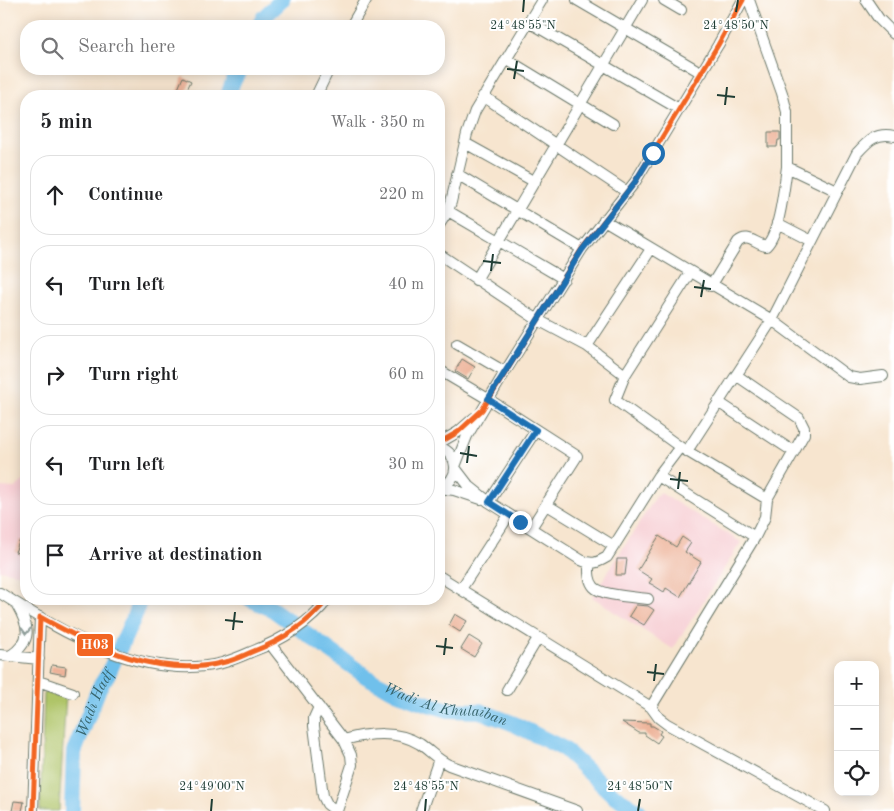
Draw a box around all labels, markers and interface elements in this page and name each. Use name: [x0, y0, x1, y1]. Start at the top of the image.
text: 24°48'55"N: [490, 19, 556, 32]
text: 24°48'50"N: [703, 19, 769, 32]
search box: [20, 20, 445, 75]
icon: search: [38, 34, 66, 62]
text: Search here: [78, 38, 175, 57]
text: 5 min: [40, 112, 93, 133]
text: Walk · 350 m: [330, 115, 425, 131]
route start: [642, 142, 665, 165]
icon: ahead: [41, 181, 69, 209]
text: Continue: [88, 186, 163, 205]
text: 220 m: [379, 187, 424, 203]
icon: left: [41, 271, 69, 299]
text: Turn left: [88, 276, 165, 295]
text: 40 m: [388, 277, 424, 293]
icon: right: [41, 361, 69, 389]
text: Turn right: [88, 366, 178, 385]
text: 60 m: [388, 367, 424, 383]
icon: left: [41, 451, 69, 479]
text: Turn left: [88, 456, 165, 475]
text: 30 m: [388, 457, 424, 473]
route end: [509, 511, 532, 534]
icon: arrive: [41, 541, 69, 569]
text: Arrive at destination: [88, 546, 262, 565]
one-way arrow: [21, 627, 31, 635]
line badge: H03: [76, 633, 114, 657]
text: H03: [81, 638, 109, 652]
map controls: [834, 661, 879, 796]
button: +: [834, 661, 879, 706]
water label: Wadi Hadf: [74, 666, 119, 740]
water label: Wadi Al Khulaiban: [380, 681, 509, 730]
button: −: [834, 706, 879, 751]
button: locate: [834, 751, 879, 796]
text: 24°48'55"N: [393, 780, 459, 793]
text: 24°48'50"N: [607, 780, 673, 793]
text: 24°49'00"N: [179, 781, 245, 793]

